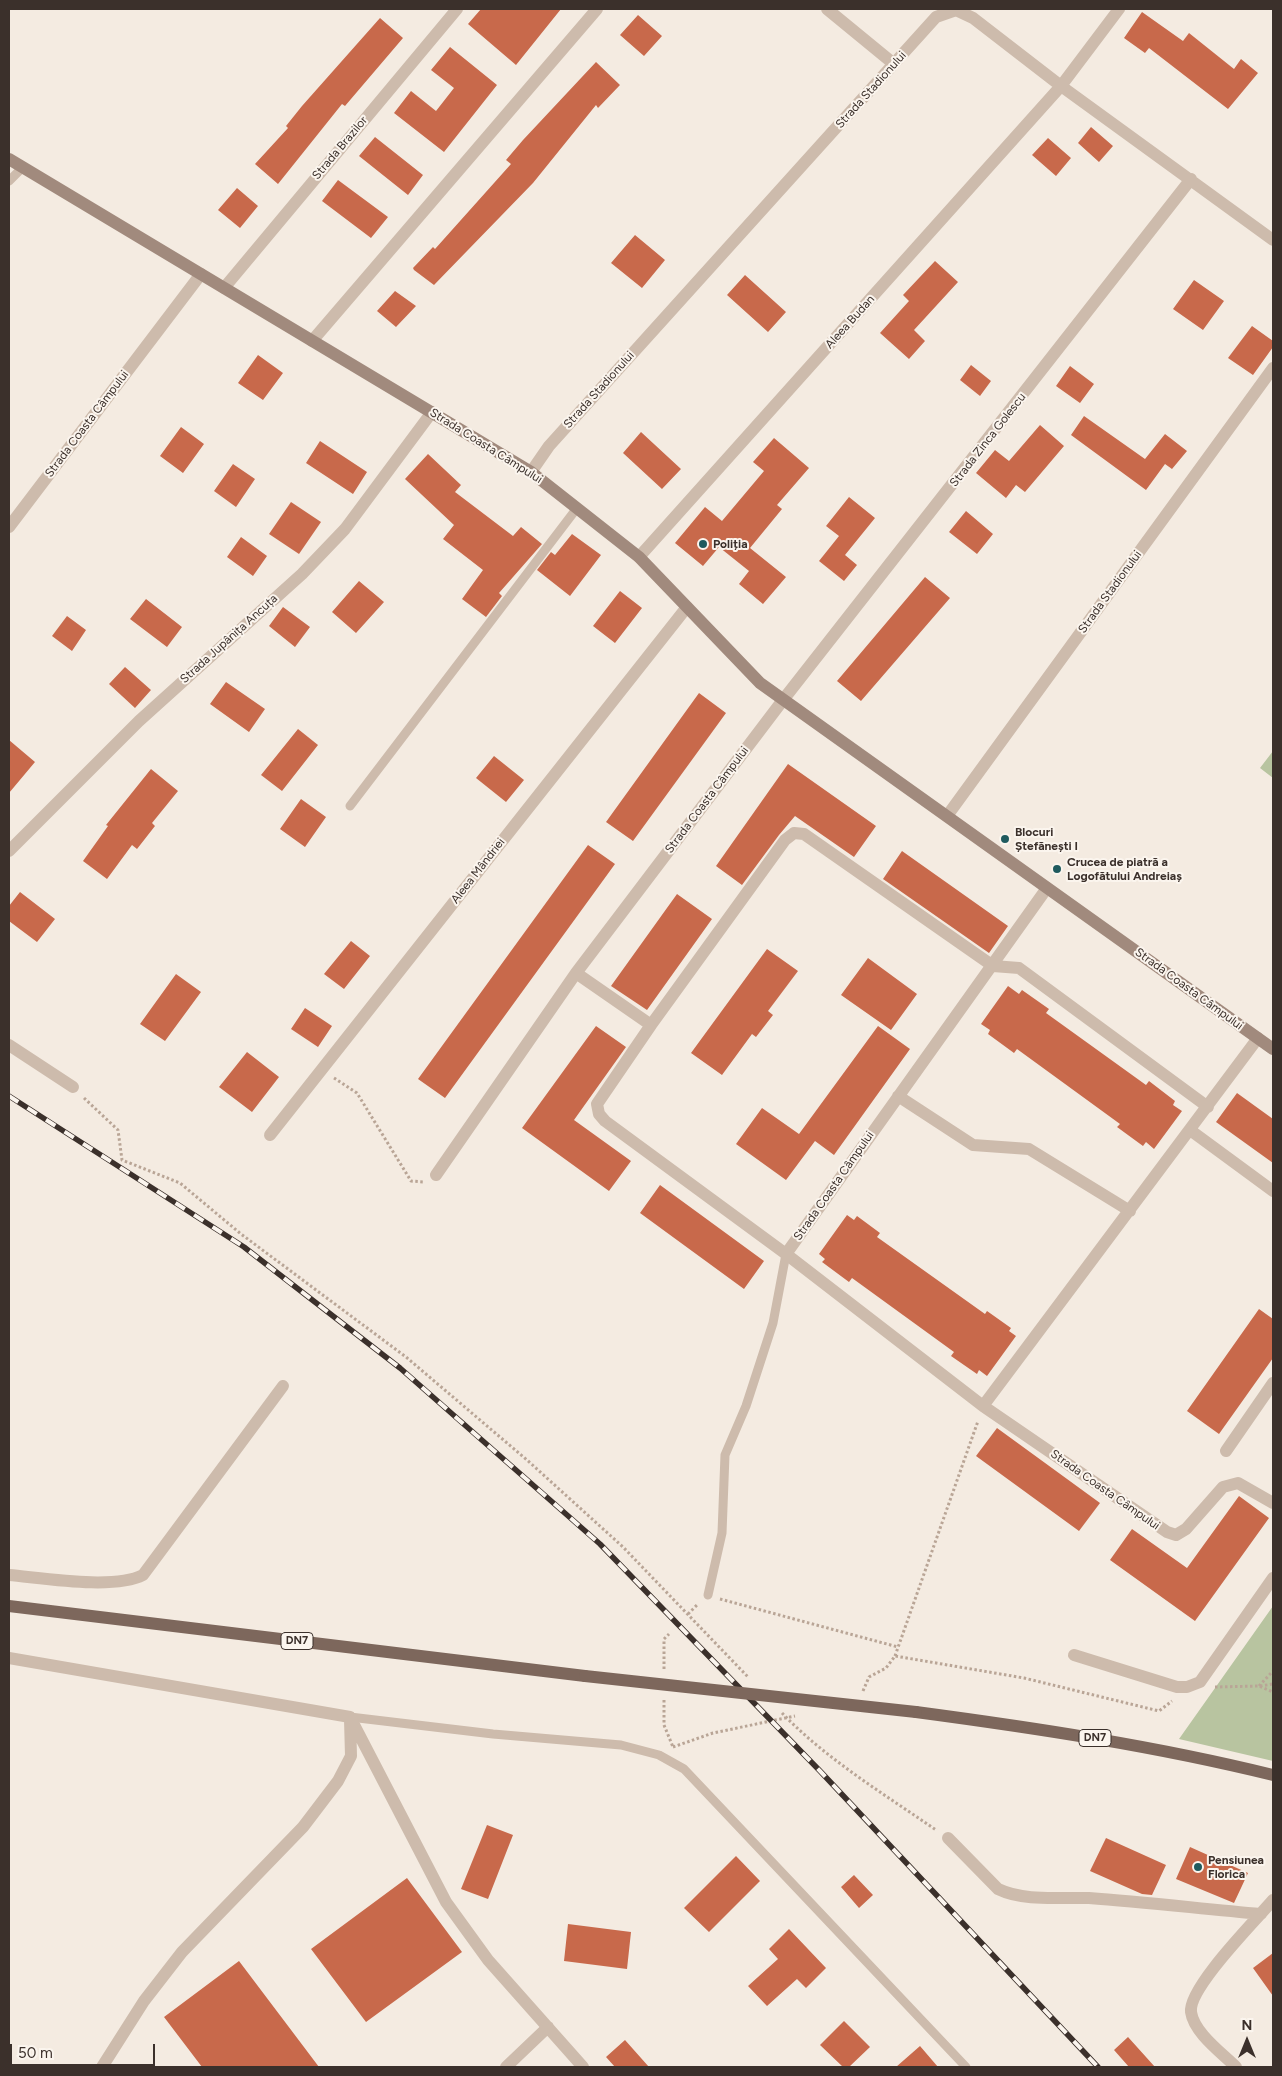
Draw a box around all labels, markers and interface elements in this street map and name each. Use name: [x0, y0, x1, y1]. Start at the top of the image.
street label: Strada Stadionului: [833, 49, 909, 131]
street label: Strada Brazilor: [309, 113, 371, 183]
street label: Aleea Budan: [822, 292, 878, 352]
street label: Strada Stadionului: [561, 349, 637, 431]
street label: Strada Coasta Câmpului: [42, 368, 132, 480]
street label: Strada Zinca Golescu: [947, 390, 1029, 490]
street label: Strada Coasta Câmpului: [427, 405, 545, 487]
place label: Poliția: [713, 537, 748, 551]
marker: Poliția: [697, 538, 709, 550]
street label: Strada Stadionului: [1075, 548, 1145, 636]
street label: Strada Jupânița Ancuța: [177, 592, 281, 686]
street label: Strada Coasta Câmpului: [662, 744, 752, 856]
place label: Blocuri Ștefănești I: [1015, 825, 1078, 853]
marker: Blocuri Ștefănești I: [999, 833, 1011, 845]
street label: Aleea Mândriei: [448, 835, 508, 907]
place label: Crucea de piatră a Logofătului Andreiaș: [1067, 855, 1182, 883]
marker: Crucea de piatră a Logofătului Andreiaș: [1051, 863, 1063, 875]
street label: Strada Coasta Câmpului: [1132, 945, 1246, 1033]
street label: Strada Coasta Câmpului: [791, 1129, 877, 1243]
street label: Strada Coasta Câmpului: [1048, 1447, 1162, 1533]
road number: DN7: [281, 1632, 313, 1650]
road number: DN7: [1079, 1730, 1111, 1746]
place label: Pensiunea Florica: [1208, 1853, 1264, 1881]
marker: Pensiunea Florica: [1192, 1861, 1204, 1873]
north arrow: [1222, 2016, 1272, 2066]
text: N: [1242, 2017, 1252, 2034]
scale bar: [12, 2034, 158, 2066]
text: 50 m: [18, 2044, 53, 2062]

